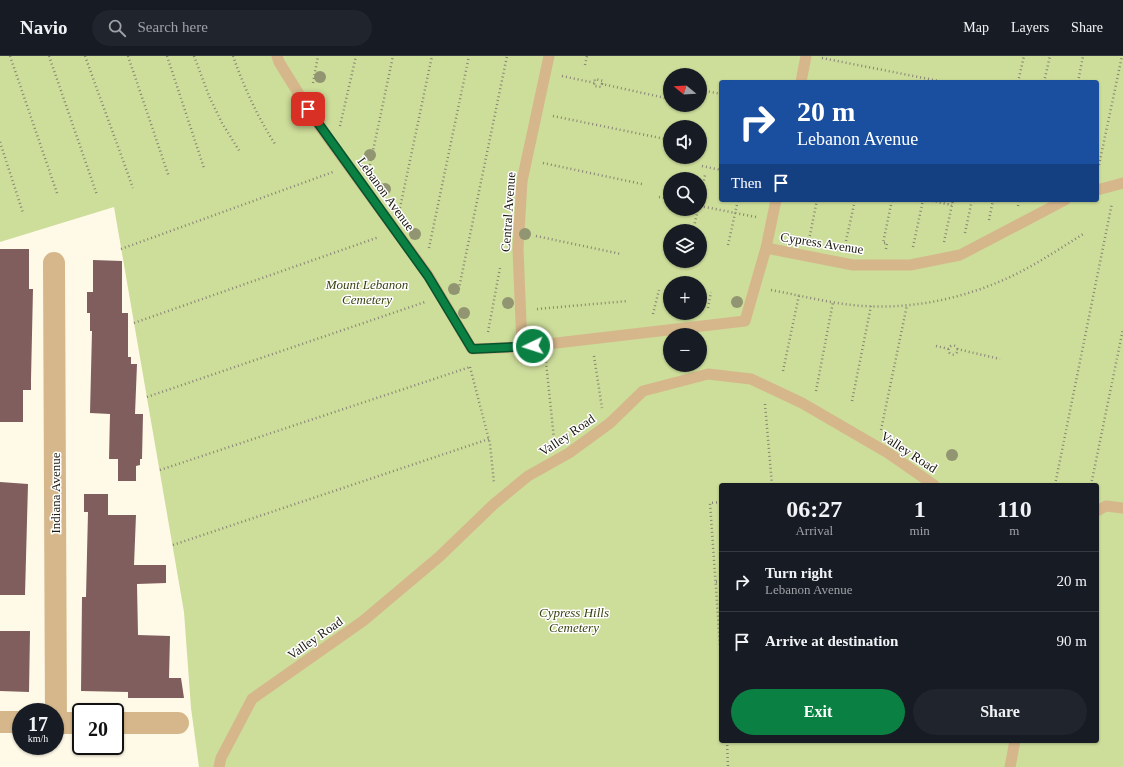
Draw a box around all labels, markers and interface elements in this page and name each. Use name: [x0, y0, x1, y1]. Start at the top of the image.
search box: [92, 10, 372, 46]
text: Navio: [20, 17, 68, 38]
icon: search: [106, 17, 128, 39]
text: Search here: [138, 19, 208, 35]
text: Map: [963, 20, 989, 35]
text: Layers: [1011, 20, 1049, 35]
text: Share: [1071, 20, 1103, 35]
north arrow: [663, 68, 707, 112]
map controls: [663, 68, 707, 372]
pin: [291, 92, 325, 126]
icon: right: [731, 96, 783, 148]
text: 20 m: [797, 96, 855, 127]
icon: arrive: [297, 98, 319, 120]
button: sound: [663, 120, 707, 164]
text: Lebanon Avenue: [797, 129, 918, 149]
street label: Lebanon Avenue: [354, 154, 418, 234]
street label: Central Avenue: [498, 171, 518, 253]
button: search: [663, 172, 707, 216]
icon: arrive: [770, 172, 792, 194]
text: Then: [731, 175, 762, 191]
button: layers: [663, 224, 707, 268]
street label: Cypress Avenue: [779, 229, 865, 257]
button: +: [663, 276, 707, 320]
park label: Mount Lebanon Cemetery: [325, 277, 408, 307]
position arrow: [512, 325, 554, 367]
button: −: [663, 328, 707, 372]
street label: Valley Road: [536, 411, 598, 459]
street label: Valley Road: [878, 428, 940, 476]
street label: Indiana Avenue: [48, 452, 63, 533]
text: 06:27: [786, 496, 842, 522]
text: 1: [914, 496, 926, 522]
text: 110: [997, 496, 1032, 522]
text: Arrival: [795, 523, 833, 538]
text: min: [910, 523, 930, 538]
text: m: [1009, 523, 1019, 538]
text: Turn right: [765, 565, 832, 581]
icon: right: [731, 571, 753, 593]
text: 20 m: [1057, 573, 1087, 589]
text: Lebanon Avenue: [765, 582, 852, 597]
park label: Cypress Hills Cemetery: [539, 605, 609, 635]
street label: Valley Road: [285, 613, 346, 662]
icon: arrive: [731, 631, 753, 653]
text: Arrive at destination: [765, 633, 898, 649]
text: 90 m: [1057, 633, 1087, 649]
button: Exit: [731, 689, 905, 735]
button: Share: [913, 689, 1087, 735]
speed limit sign: 20: [72, 703, 124, 755]
text: 17: [28, 713, 48, 735]
text: km/h: [28, 733, 48, 744]

